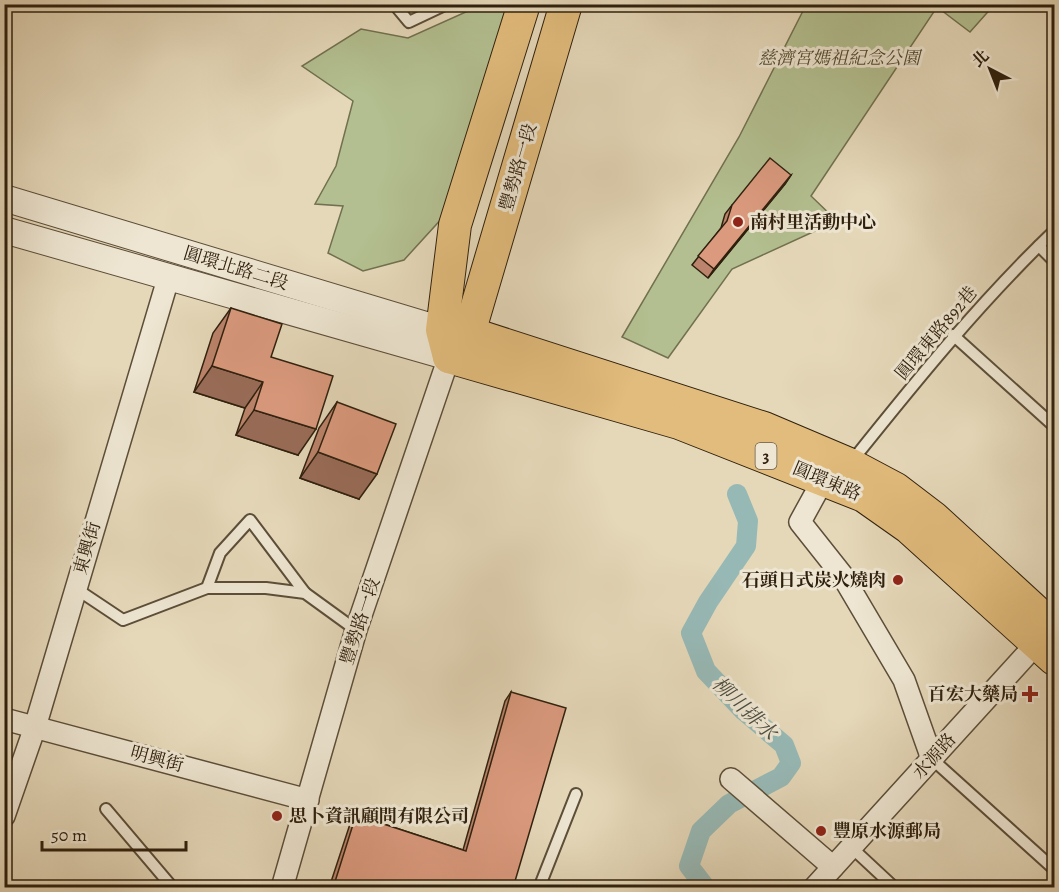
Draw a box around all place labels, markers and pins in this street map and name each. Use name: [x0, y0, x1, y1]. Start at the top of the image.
place label: 南村里活動中心: [750, 210, 876, 234]
marker: 南村里活動中心: [731, 215, 745, 229]
place label: 石頭日式炭火燒肉: [742, 568, 886, 592]
marker: 石頭日式炭火燒肉: [891, 573, 905, 587]
place label: 百宏大藥局: [928, 682, 1018, 706]
marker: 百宏大藥局: [1023, 687, 1037, 701]
place label: 思卜資訊顧問有限公司: [289, 804, 469, 828]
marker: 思卜資訊顧問有限公司: [270, 809, 284, 823]
place label: 豐原水源郵局: [833, 819, 941, 843]
marker: 豐原水源郵局: [814, 824, 828, 838]

